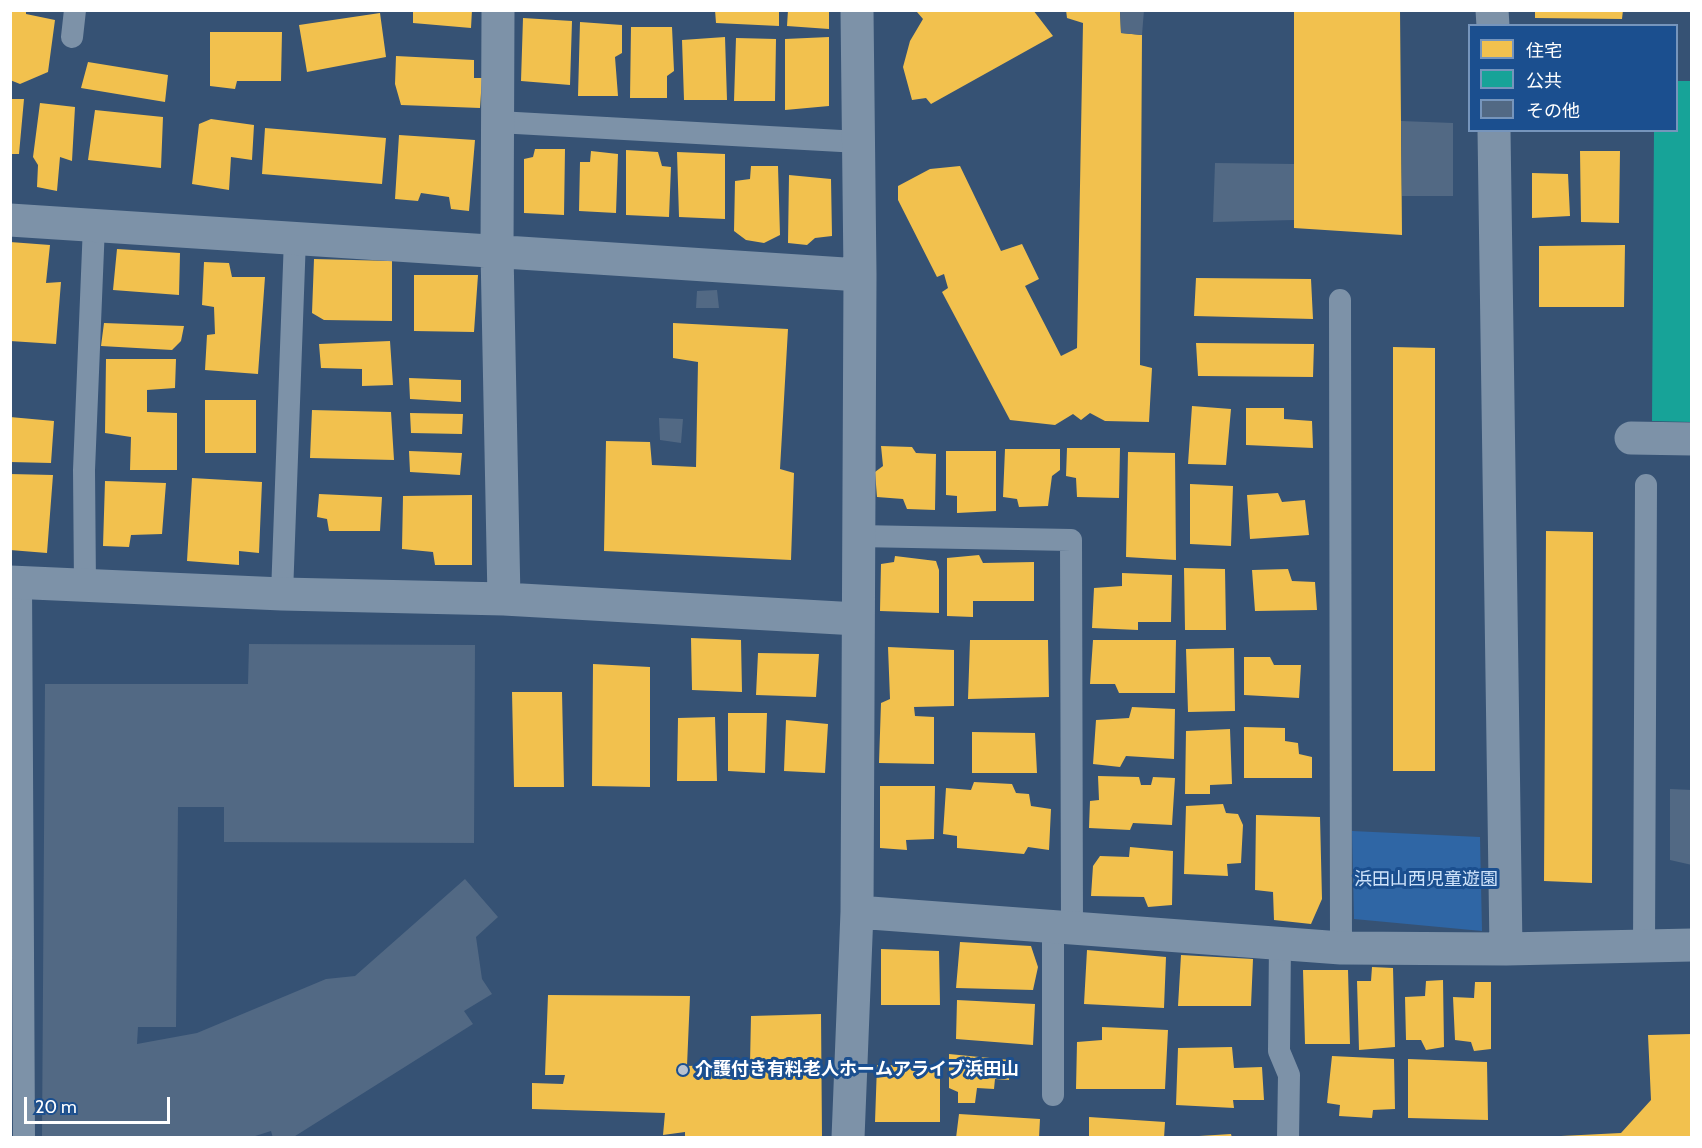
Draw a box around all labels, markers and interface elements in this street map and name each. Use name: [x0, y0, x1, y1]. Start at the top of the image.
legend: [1468, 24, 1678, 132]
text: 住宅: [1526, 40, 1562, 62]
text: 公共: [1526, 70, 1562, 92]
text: その他: [1526, 100, 1580, 122]
park label: 浜田山西児童遊園: [1354, 869, 1498, 891]
place label: 介護付き有料老人ホームアライブ浜田山: [695, 1059, 1019, 1081]
marker: 介護付き有料老人ホームアライブ浜田山: [676, 1063, 690, 1077]
scale bar: [27, 1085, 172, 1123]
text: 20 m: [35, 1096, 77, 1118]

